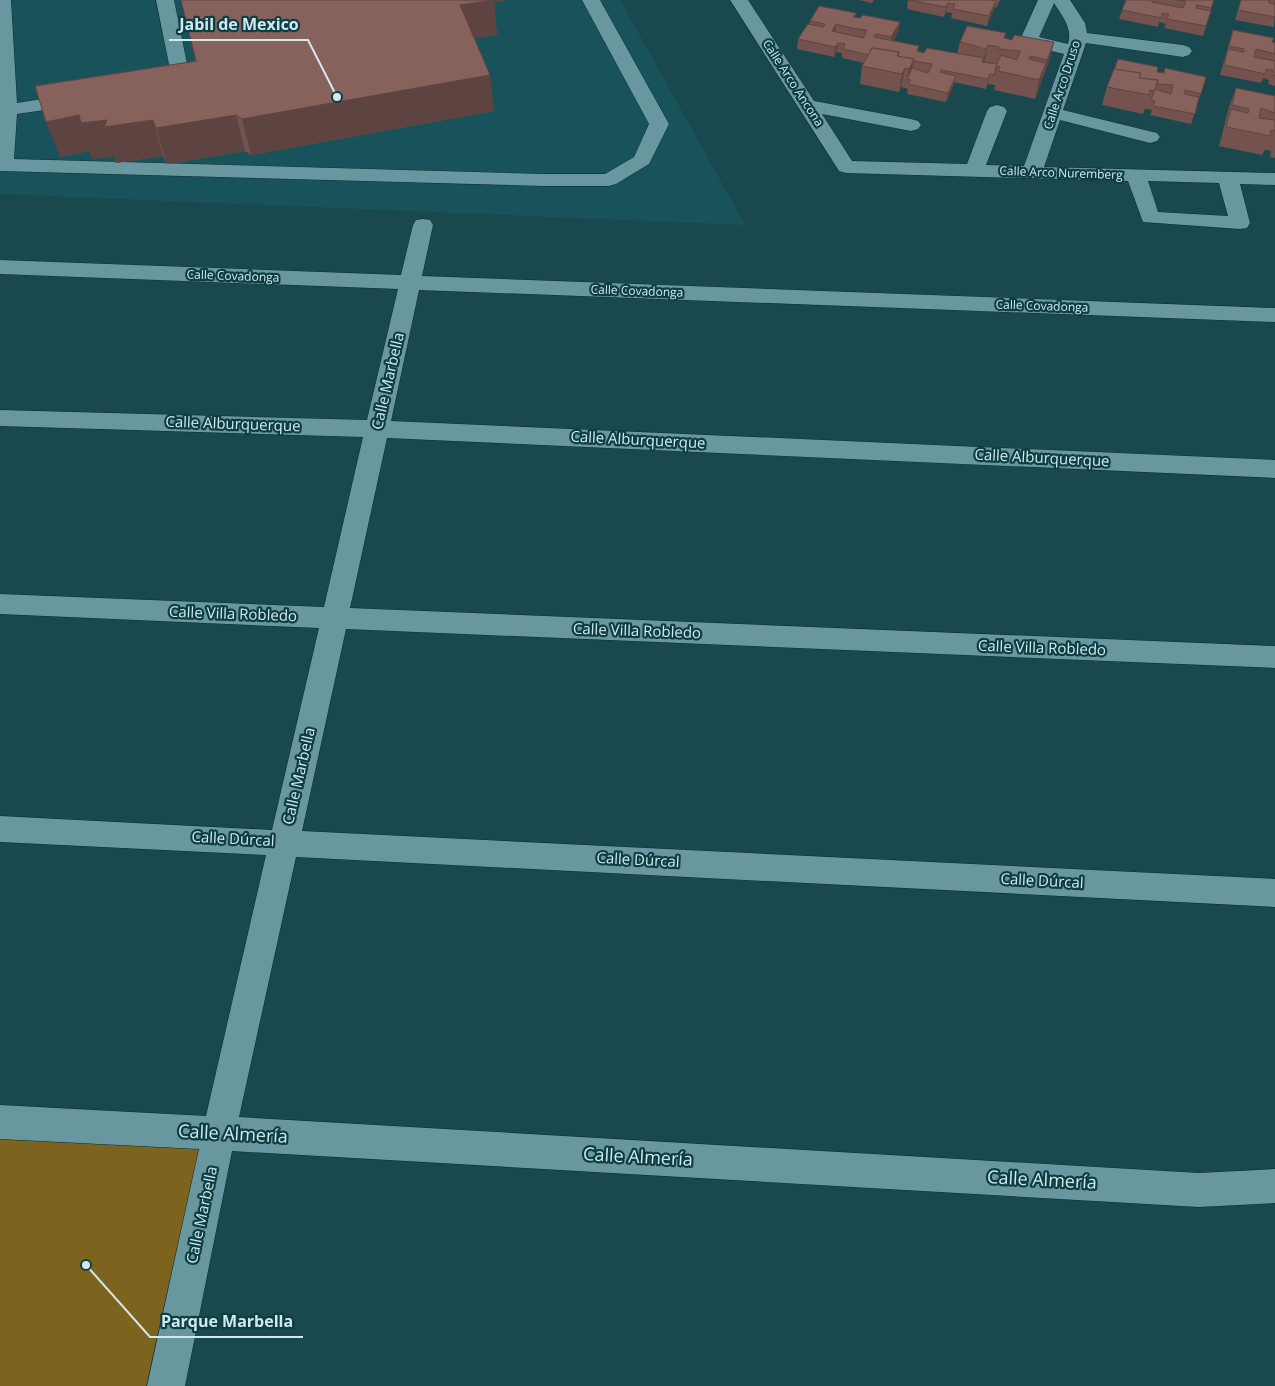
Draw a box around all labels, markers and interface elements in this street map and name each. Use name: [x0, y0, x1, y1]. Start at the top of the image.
callout: Jabil de Mexico: [169, 9, 308, 40]
text: Jabil de Mexico: [177, 13, 299, 35]
street label: Calle Arco Ancona: [759, 36, 828, 130]
street label: Calle Arco Druso: [1039, 38, 1084, 132]
street label: Calle Arco Nuremberg: [999, 162, 1123, 183]
street label: Calle Covadonga: [186, 265, 280, 286]
street label: Calle Covadonga: [590, 280, 684, 301]
street label: Calle Covadonga: [995, 295, 1089, 316]
street label: Calle Marbella: [366, 330, 408, 431]
street label: Calle Alburquerque: [165, 411, 301, 435]
street label: Calle Alburquerque: [570, 425, 706, 453]
street label: Calle Alburquerque: [974, 443, 1110, 471]
street label: Calle Villa Robledo: [169, 601, 297, 625]
street label: Calle Villa Robledo: [573, 618, 701, 642]
street label: Calle Villa Robledo: [978, 635, 1106, 659]
street label: Calle Marbella: [277, 725, 319, 826]
street label: Calle Dúrcal: [191, 826, 275, 850]
street label: Calle Dúrcal: [596, 847, 680, 871]
street label: Calle Dúrcal: [1000, 868, 1084, 892]
street label: Calle Almería: [178, 1118, 289, 1148]
street label: Calle Almería: [583, 1141, 694, 1171]
street label: Calle Marbella: [181, 1164, 221, 1265]
street label: Calle Almería: [987, 1164, 1098, 1194]
callout: Parque Marbella: [150, 1306, 303, 1337]
text: Parque Marbella: [161, 1310, 293, 1332]

